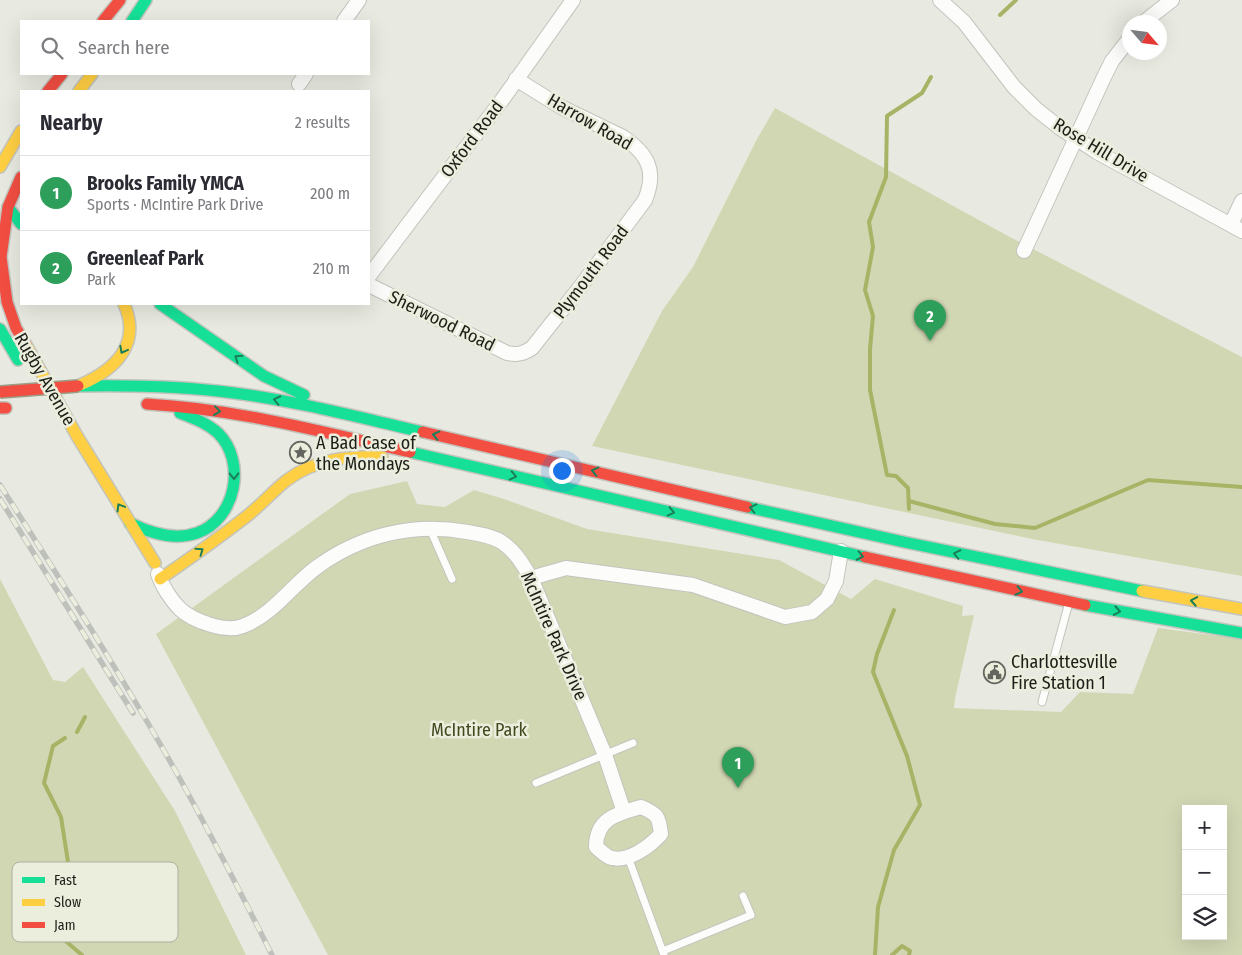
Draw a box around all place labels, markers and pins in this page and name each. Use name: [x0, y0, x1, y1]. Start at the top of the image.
pin: 2: [914, 300, 946, 341]
place label: A Bad Case of the Mondays: [316, 432, 417, 475]
place icon: A Bad Case of the Mondays: [288, 441, 312, 465]
place label: Charlottesville Fire Station 1: [1011, 651, 1117, 694]
public building icon: Charlottesville Fire Station 1: [983, 660, 1007, 684]
pin: 1: [722, 747, 754, 788]

